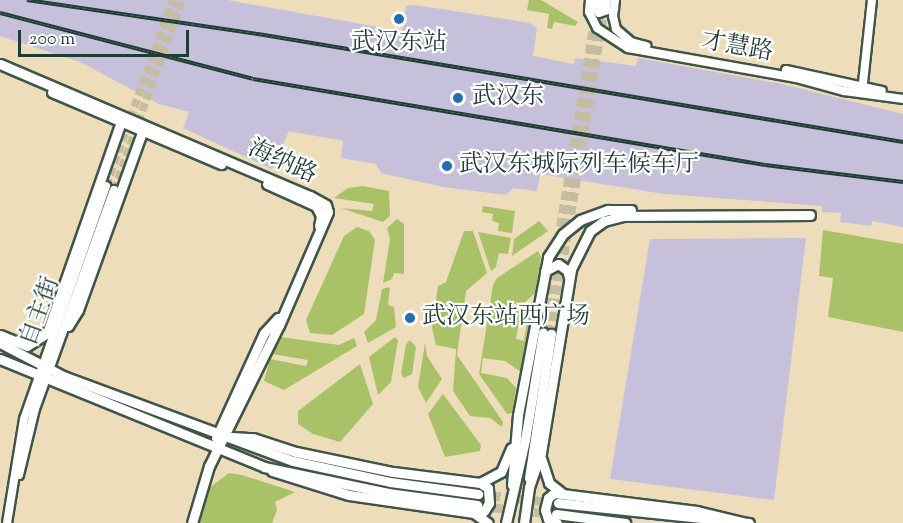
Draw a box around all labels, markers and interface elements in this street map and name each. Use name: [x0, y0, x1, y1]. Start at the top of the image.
marker: 武汉东站: [390, 10, 408, 28]
scale bar: [21, 18, 192, 56]
text: 200 m: [29, 27, 75, 53]
street label: 才慧路: [699, 28, 775, 68]
place label: 武汉东站: [351, 30, 447, 58]
place label: 武汉东: [472, 84, 544, 112]
marker: 武汉东: [449, 89, 467, 107]
street label: 海纳路: [243, 135, 321, 191]
place label: 武汉东城际列车候车厅: [459, 152, 699, 180]
marker: 武汉东城际列车候车厅: [440, 159, 454, 173]
street label: 自主街: [15, 273, 67, 351]
place label: 武汉东站西广场: [422, 304, 590, 332]
marker: 武汉东站西广场: [403, 311, 417, 325]

